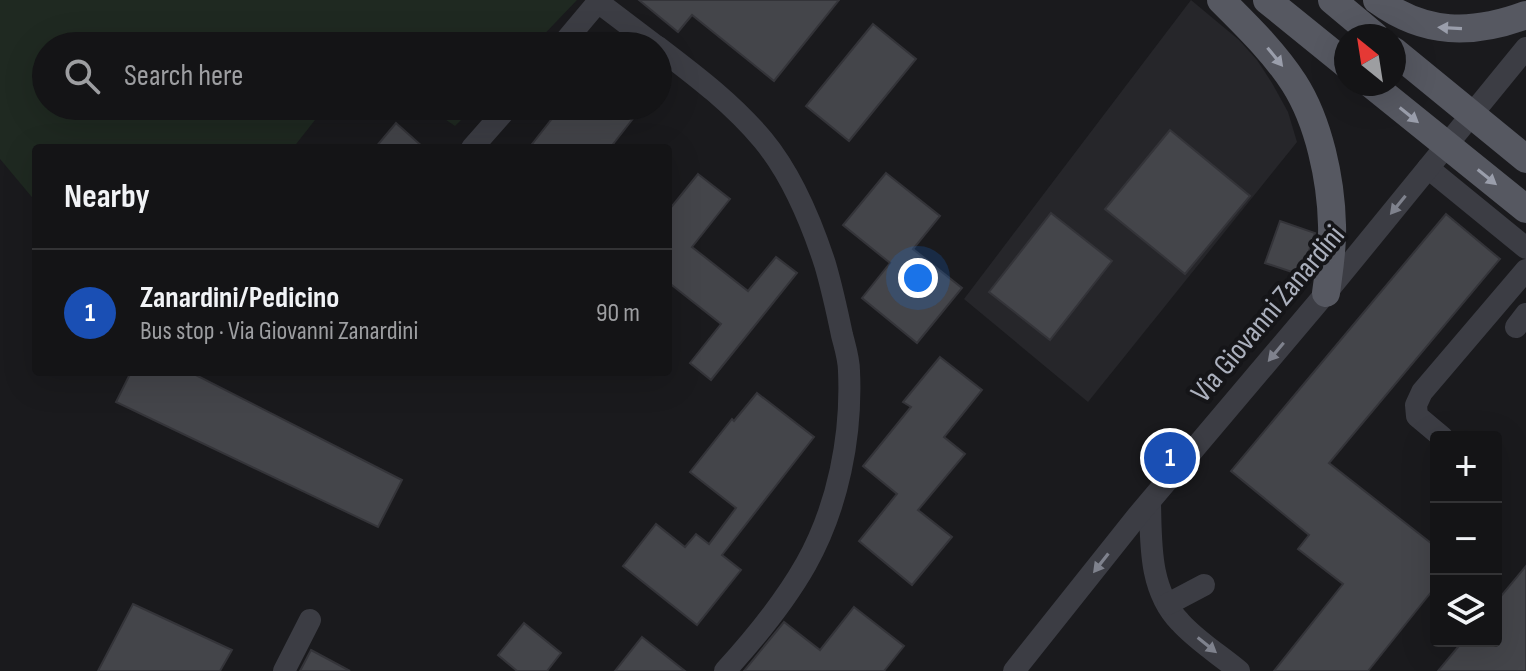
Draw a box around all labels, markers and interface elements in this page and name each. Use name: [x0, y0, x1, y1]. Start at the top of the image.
one-way arrow: [1437, 21, 1462, 34]
north arrow: [1334, 24, 1406, 96]
search box: [32, 32, 672, 120]
one-way arrow: [1266, 47, 1282, 67]
icon: search: [60, 54, 104, 98]
text: Search here: [124, 58, 243, 94]
one-way arrow: [1399, 106, 1419, 122]
one-way arrow: [1477, 168, 1497, 185]
text: Nearby: [64, 176, 150, 217]
one-way arrow: [1390, 195, 1407, 215]
street label: Via Giovanni Zanardini: [1184, 218, 1352, 410]
your location: [898, 258, 938, 298]
text: Zanardini/Pedicino: [140, 280, 339, 316]
text: 1: [85, 298, 95, 329]
text: 90 m: [596, 298, 640, 329]
text: Bus stop · Via Giovanni Zanardini: [140, 316, 418, 347]
one-way arrow: [1268, 342, 1285, 362]
pin: 1: [1144, 428, 1196, 488]
map controls: [1430, 431, 1502, 647]
button: +: [1430, 431, 1502, 503]
button: −: [1430, 503, 1502, 575]
one-way arrow: [1093, 553, 1110, 573]
button: layers: [1430, 575, 1502, 647]
one-way arrow: [1196, 636, 1217, 653]

